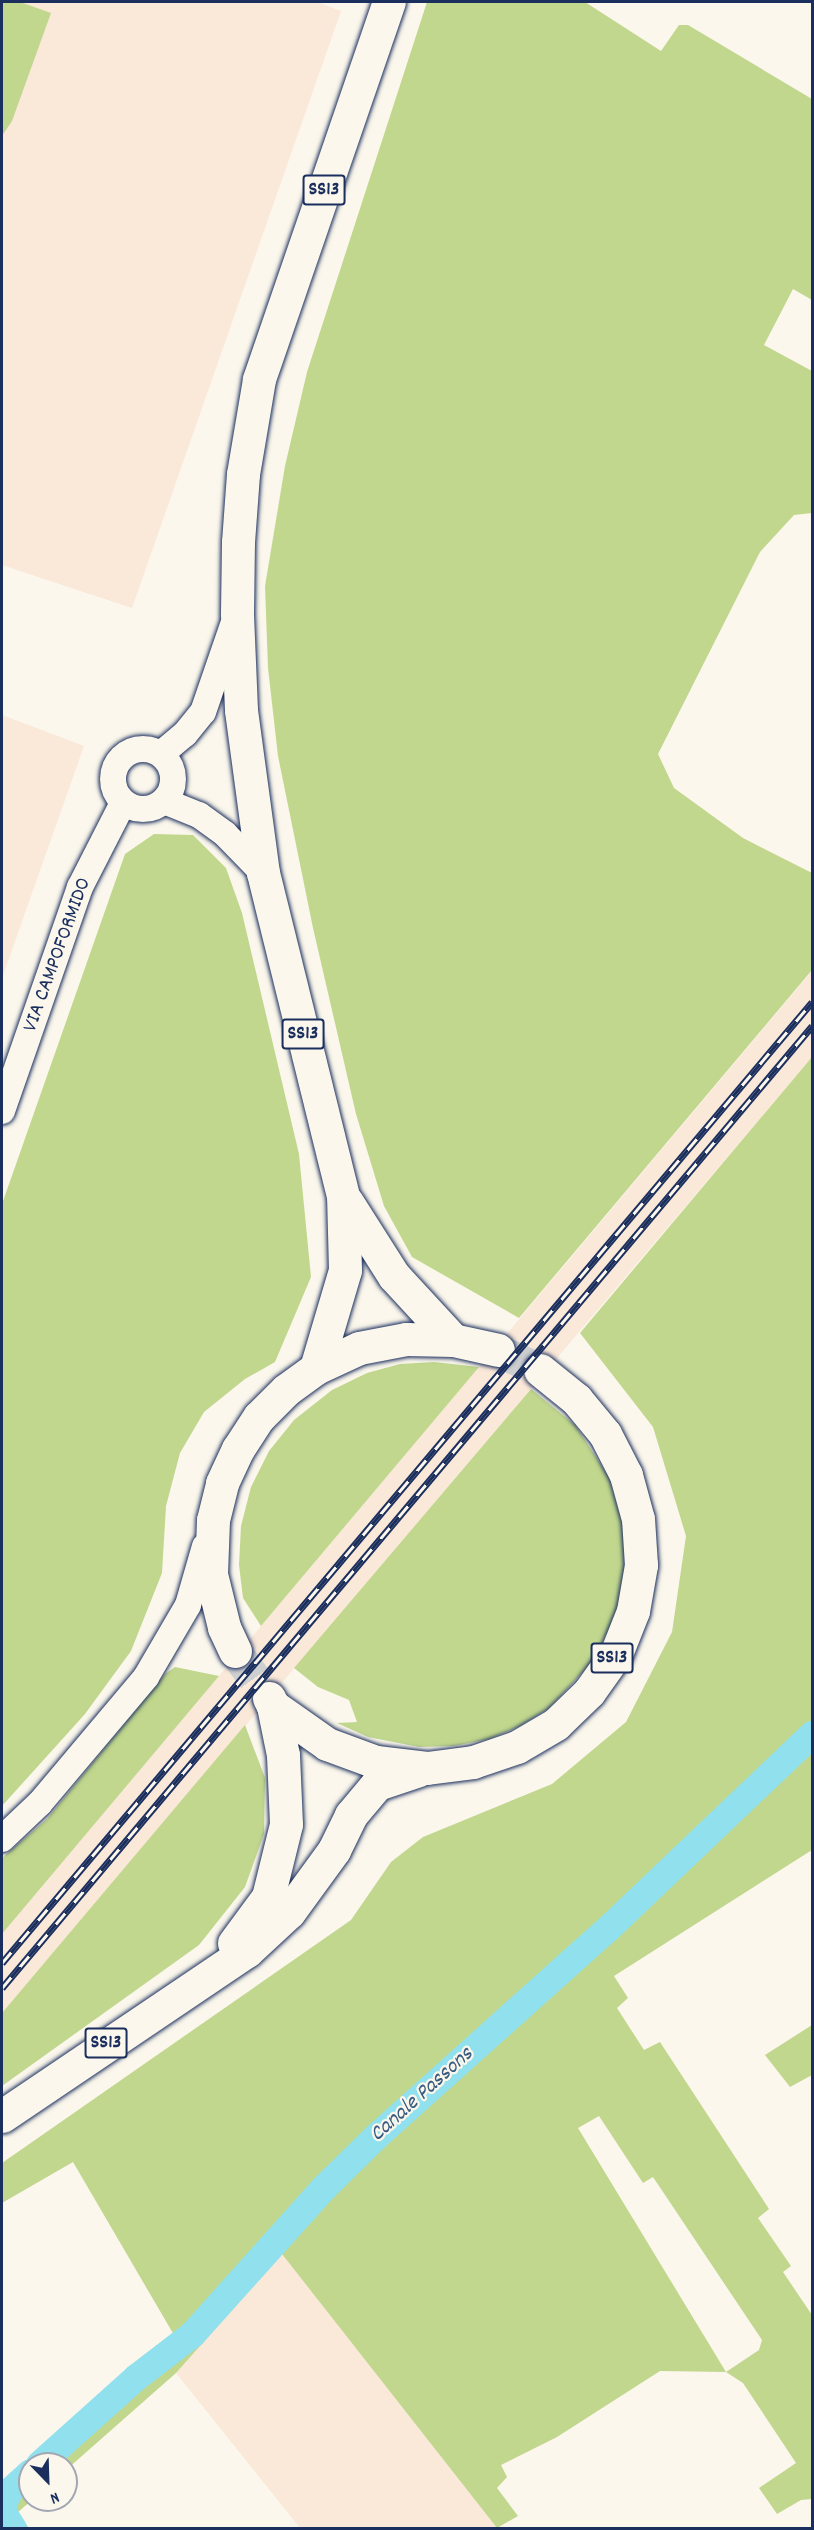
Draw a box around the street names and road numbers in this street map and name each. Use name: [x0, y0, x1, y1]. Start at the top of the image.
road number: SS13: [302, 173, 346, 207]
street label: VIA CAMPOFORMIDO: [18, 875, 98, 1035]
road number: SS13: [280, 1017, 326, 1051]
road number: SS13: [590, 1641, 634, 1675]
road number: SS13: [84, 2026, 128, 2060]

